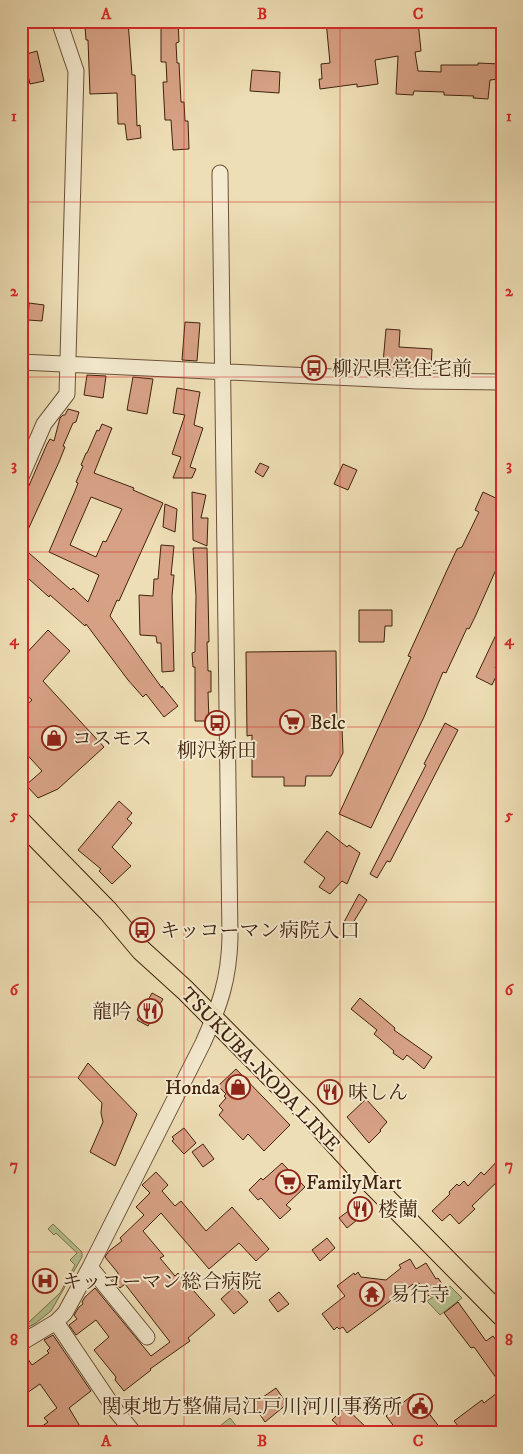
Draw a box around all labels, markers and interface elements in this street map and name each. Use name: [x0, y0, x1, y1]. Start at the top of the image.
text: A: [100, 4, 112, 24]
text: B: [257, 4, 267, 24]
text: C: [413, 4, 423, 24]
text: 1: [11, 106, 17, 126]
text: 1: [506, 106, 512, 126]
text: 2: [10, 281, 19, 301]
text: 2: [505, 281, 514, 301]
bus stop icon: 柳沢県営住宅前: [301, 355, 327, 381]
place label: 柳沢県営住宅前: [332, 357, 472, 382]
text: 3: [11, 455, 17, 475]
text: 3: [506, 455, 512, 475]
text: 4: [8, 630, 19, 650]
text: 4: [503, 630, 514, 650]
supermarket icon: Belc: [279, 709, 305, 735]
bus stop icon: 柳沢新田: [204, 710, 230, 736]
place label: Belc: [310, 711, 346, 736]
shop icon: コスモス: [41, 725, 67, 751]
place label: コスモス: [72, 727, 152, 752]
place label: 柳沢新田: [177, 739, 257, 764]
text: 5: [9, 805, 18, 825]
text: 5: [504, 805, 513, 825]
bus stop icon: キッコーマン病院入口: [129, 917, 155, 943]
place label: キッコーマン病院入口: [160, 919, 360, 944]
text: 6: [10, 980, 20, 1000]
text: 6: [505, 980, 515, 1000]
street label: TSUKUBA-NODA LINE: [175, 983, 345, 1157]
restaurant icon: 龍吟: [137, 998, 163, 1024]
place label: 龍吟: [92, 1000, 132, 1025]
shop icon: Honda: [225, 1074, 251, 1100]
place label: Honda: [165, 1076, 221, 1101]
restaurant icon: 味しん: [317, 1079, 343, 1105]
place label: 味しん: [348, 1081, 408, 1106]
text: 7: [10, 1155, 18, 1175]
text: 7: [505, 1155, 513, 1175]
supermarket icon: FamilyMart: [275, 1169, 301, 1195]
place label: FamilyMart: [306, 1171, 402, 1196]
restaurant icon: 楼蘭: [347, 1196, 373, 1222]
place label: 楼蘭: [378, 1198, 418, 1223]
hospital icon: キッコーマン総合病院: [32, 1268, 58, 1294]
place label: キッコーマン総合病院: [62, 1270, 262, 1295]
temple icon: 易行寺: [359, 1281, 385, 1307]
place label: 易行寺: [390, 1283, 450, 1308]
text: 8: [10, 1330, 18, 1350]
text: 8: [505, 1330, 513, 1350]
public building icon: 関東地方整備局江戸川河川事務所: [407, 1393, 433, 1419]
place label: 関東地方整備局江戸川河川事務所: [102, 1395, 402, 1420]
text: A: [100, 1431, 112, 1451]
text: B: [257, 1431, 267, 1451]
text: C: [413, 1431, 423, 1451]

